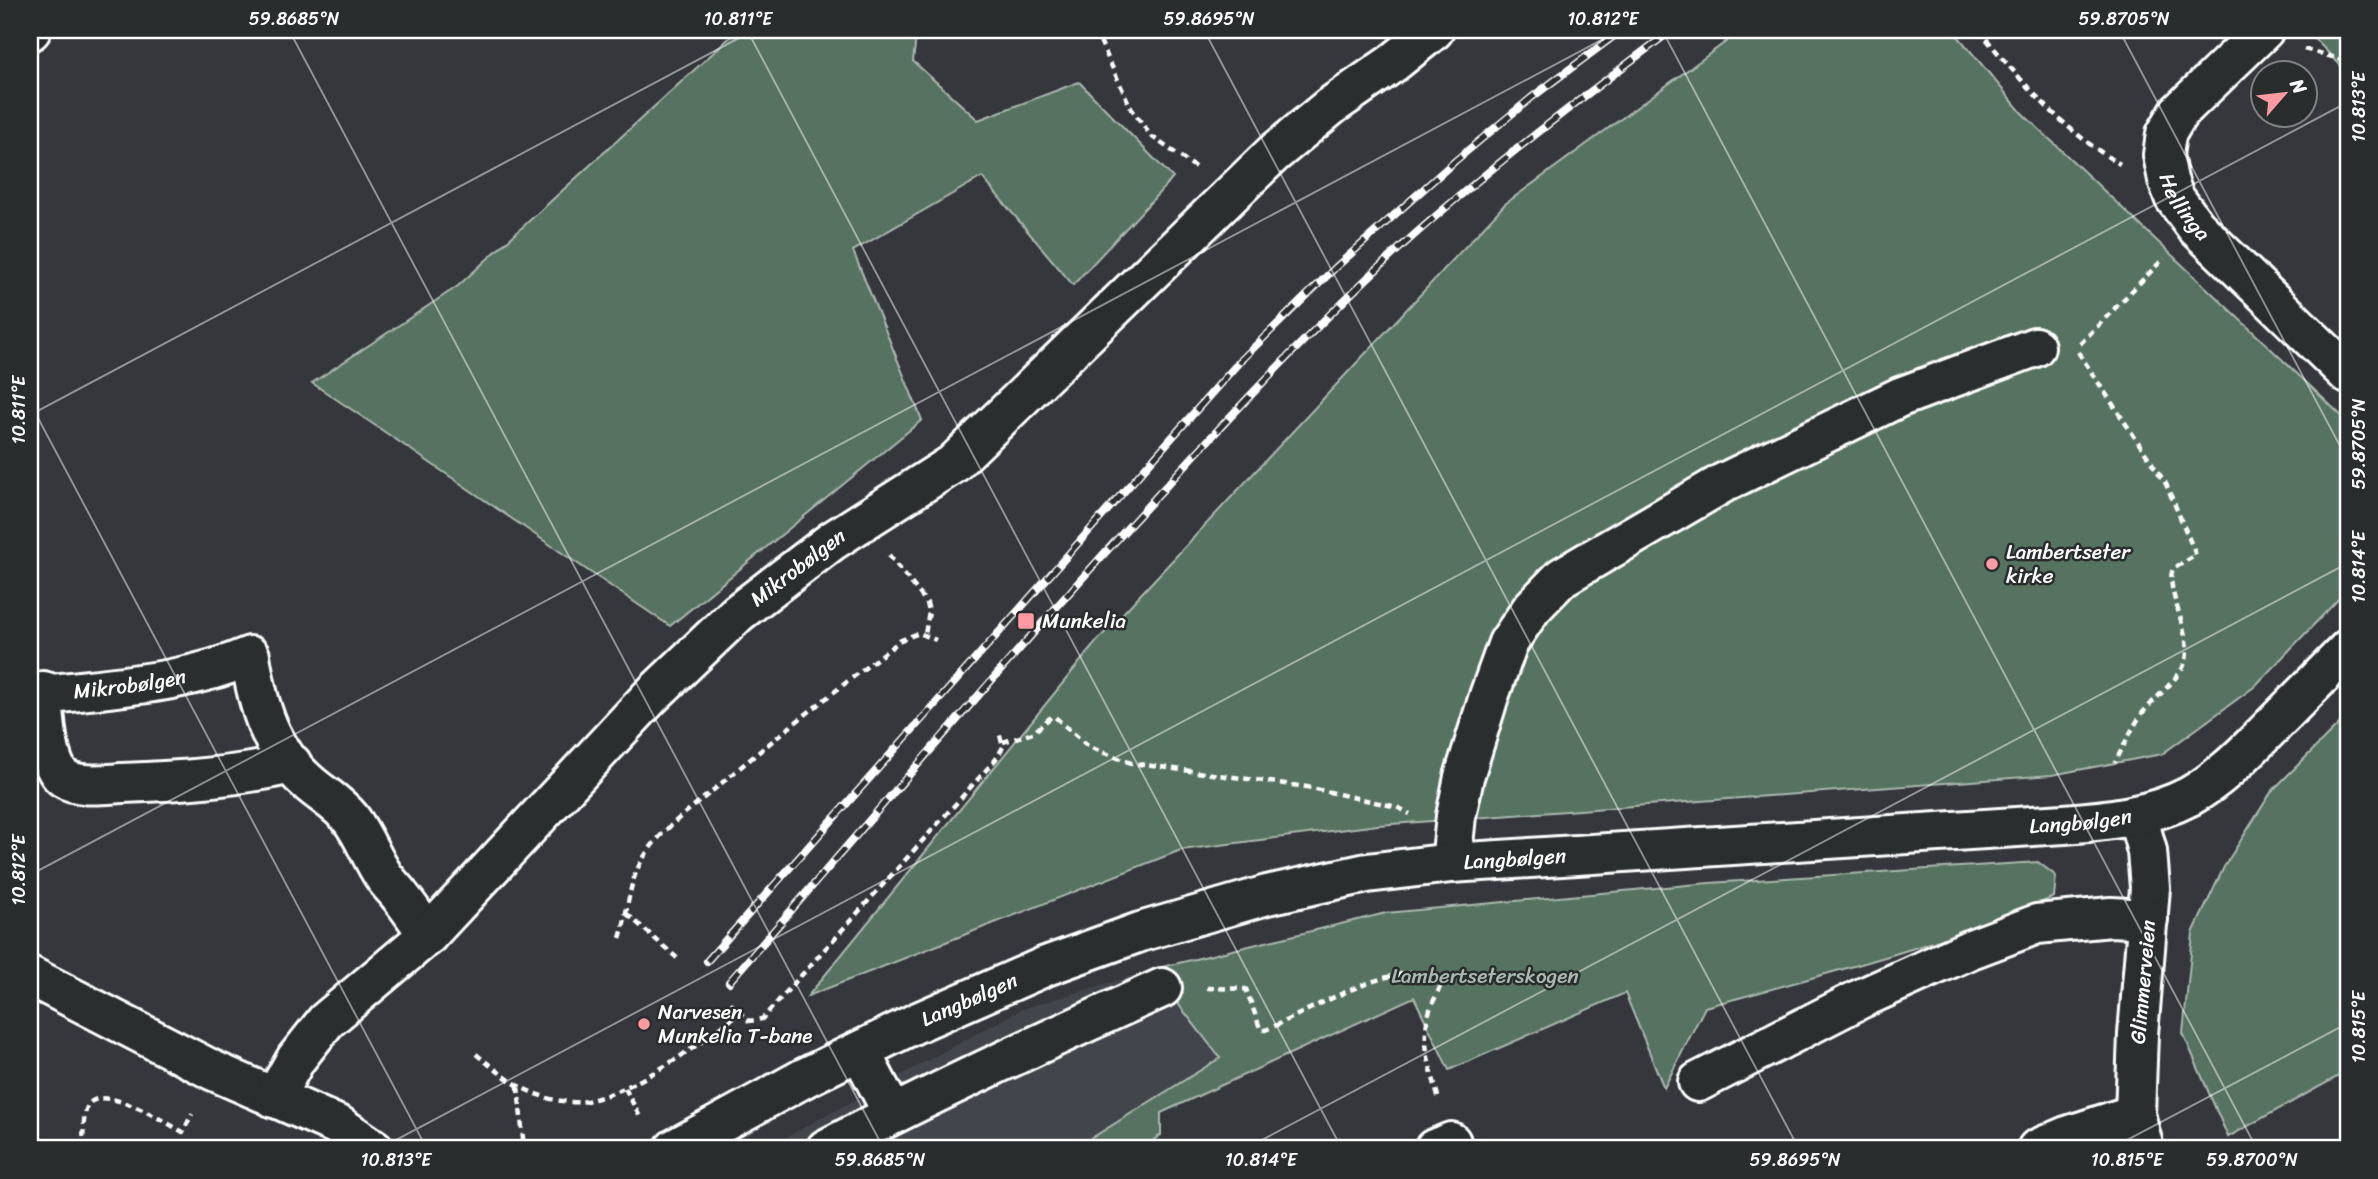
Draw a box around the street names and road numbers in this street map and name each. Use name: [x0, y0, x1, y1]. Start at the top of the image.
street label: Hellinga: [2148, 168, 2220, 251]
street label: Mikrobølgen: [741, 518, 854, 617]
street label: Mikrobølgen: [72, 657, 190, 711]
street label: Langbølgen: [2028, 797, 2135, 845]
street label: Langbølgen: [1462, 837, 1567, 881]
street label: Glimmerveien: [2119, 918, 2167, 1046]
street label: Langbølgen: [914, 962, 1024, 1038]

